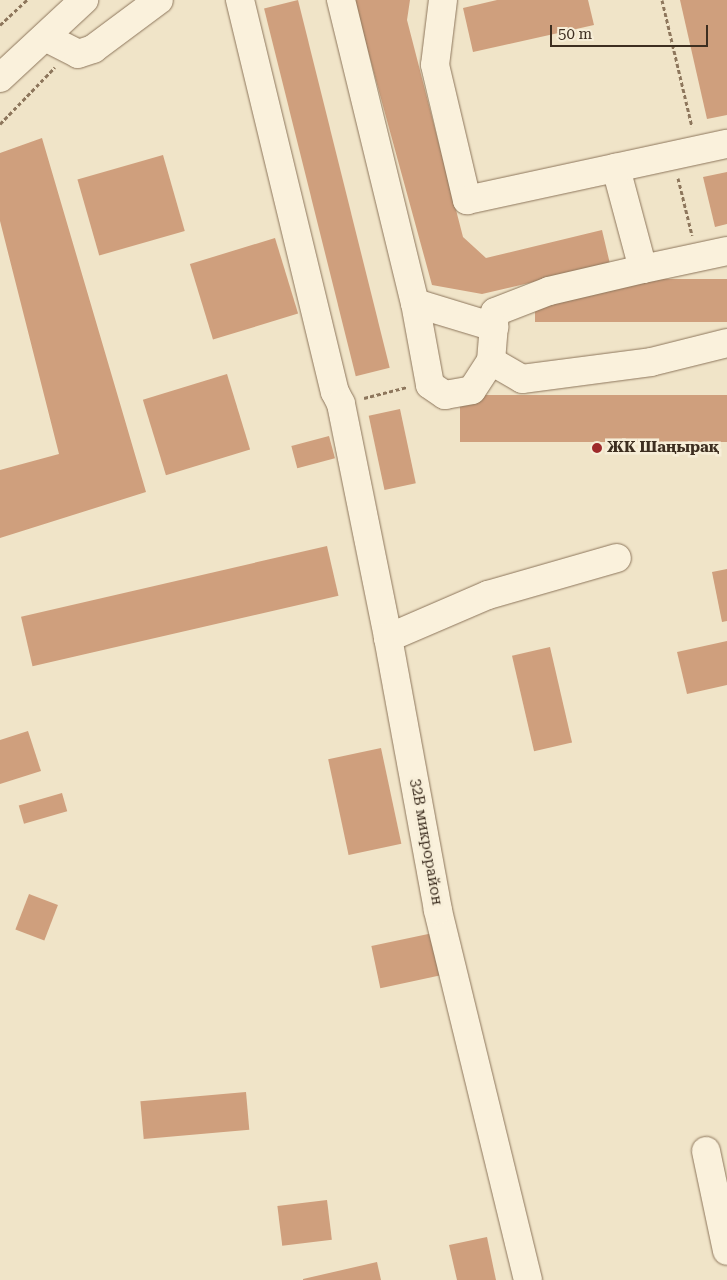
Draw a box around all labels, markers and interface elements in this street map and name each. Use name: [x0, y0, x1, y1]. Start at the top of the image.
scale bar: [552, 15, 710, 47]
text: 50 m: [558, 25, 592, 43]
place label: ЖК Шаңырақ: [607, 439, 719, 457]
marker: ЖК Шаңырақ: [591, 442, 603, 454]
street label: 32В микрорайон: [406, 777, 446, 907]

